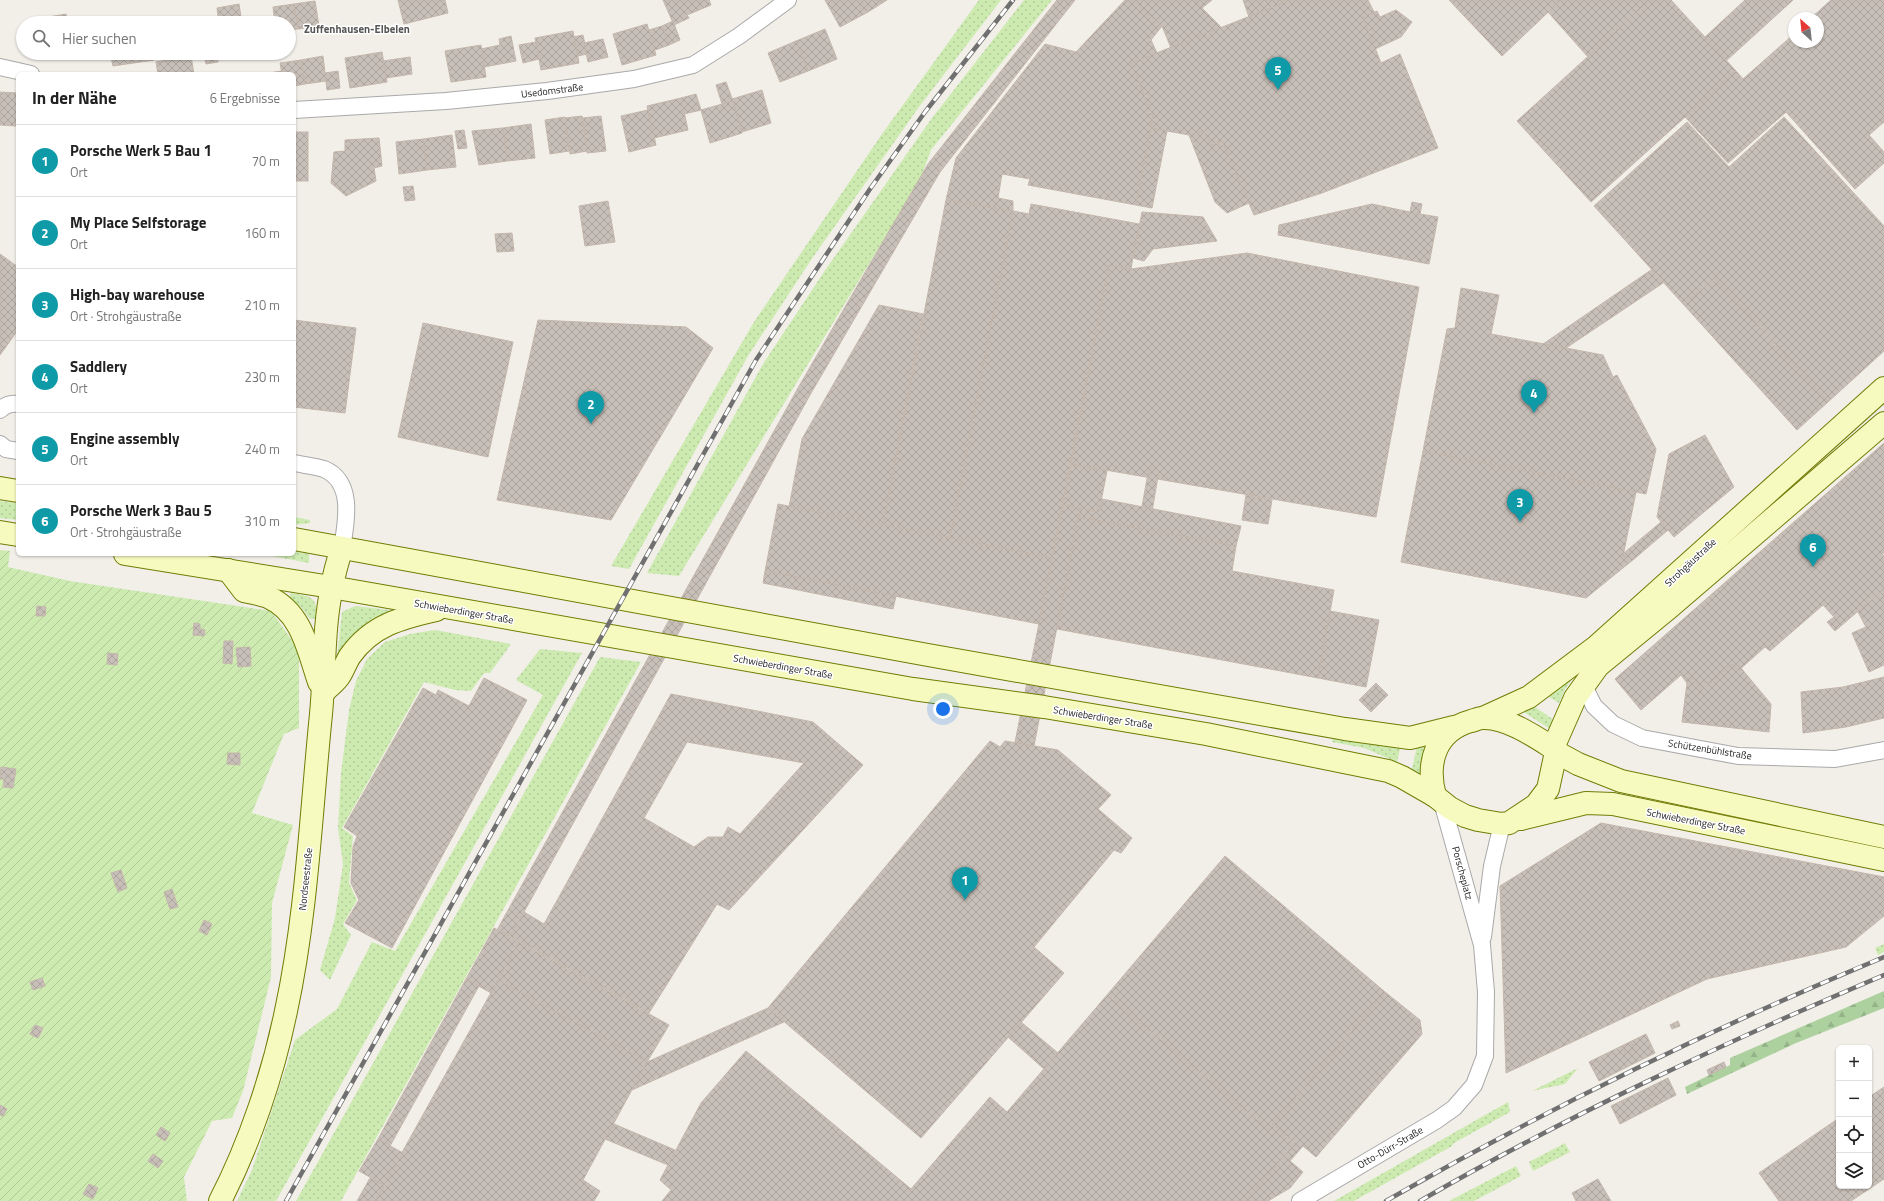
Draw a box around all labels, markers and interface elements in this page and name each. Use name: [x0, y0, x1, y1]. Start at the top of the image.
north arrow: [1788, 12, 1824, 48]
search box: [16, 16, 296, 60]
district label: Zuffenhausen-Elbelen: [304, 21, 410, 37]
icon: search: [30, 27, 52, 49]
text: Hier suchen: [62, 27, 137, 50]
pin: 5: [1265, 57, 1291, 90]
street label: Usedomstraße: [520, 79, 584, 102]
text: In der Nähe: [32, 85, 117, 111]
text: 6 Ergebnisse: [210, 88, 280, 108]
text: Porsche Werk 5 Bau 1: [70, 139, 212, 162]
text: 1: [41, 151, 49, 171]
text: 70 m: [252, 151, 280, 171]
text: Ort: [70, 162, 88, 182]
text: My Place Selfstorage: [70, 211, 206, 234]
text: 2: [41, 223, 49, 243]
text: 160 m: [244, 223, 280, 243]
text: Ort: [70, 234, 88, 254]
text: High-bay warehouse: [70, 283, 205, 306]
text: 3: [41, 295, 49, 315]
text: 210 m: [244, 295, 280, 315]
text: Ort · Strohgäustraße: [70, 306, 182, 326]
text: Saddlery: [70, 355, 127, 378]
text: 4: [41, 367, 49, 387]
text: 230 m: [244, 367, 280, 387]
text: Ort: [70, 378, 88, 398]
pin: 4: [1521, 380, 1547, 413]
pin: 2: [578, 391, 604, 424]
text: Engine assembly: [70, 427, 180, 450]
text: 5: [41, 439, 49, 459]
text: 240 m: [244, 439, 280, 459]
text: Ort: [70, 450, 88, 470]
pin: 3: [1507, 489, 1533, 522]
text: Porsche Werk 3 Bau 5: [70, 499, 212, 522]
text: 6: [41, 511, 49, 531]
text: 310 m: [244, 511, 280, 531]
text: Ort · Strohgäustraße: [70, 522, 182, 542]
street label: Strohgäustraße: [1661, 534, 1719, 590]
pin: 6: [1800, 534, 1826, 567]
street label: Schwieberdinger Straße: [413, 595, 515, 628]
street label: Schwieberdinger Straße: [732, 650, 834, 683]
your location: [933, 699, 953, 719]
street label: Schwieberdinger Straße: [1052, 702, 1154, 733]
street label: Schützenbühlstraße: [1667, 735, 1753, 764]
street label: Schwieberdinger Straße: [1645, 805, 1747, 838]
street label: Porscheplatz: [1448, 845, 1477, 902]
street label: Nordseestraße: [295, 847, 316, 911]
pin: 1: [952, 867, 978, 900]
map controls: [1836, 1045, 1872, 1189]
button: +: [1836, 1045, 1872, 1081]
button: −: [1836, 1081, 1872, 1117]
button: locate: [1836, 1117, 1872, 1153]
street label: Otto-Dürr-Straße: [1355, 1123, 1426, 1172]
button: layers: [1836, 1153, 1872, 1189]

